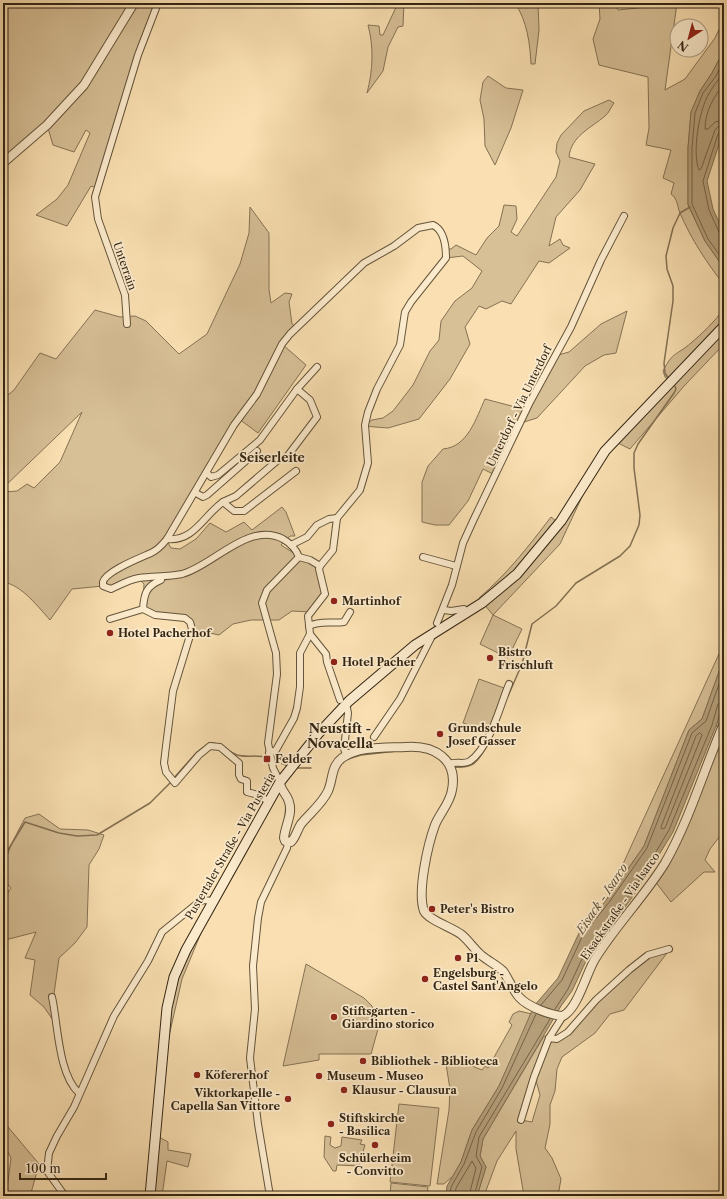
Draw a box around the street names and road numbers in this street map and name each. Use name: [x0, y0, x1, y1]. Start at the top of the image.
street label: Unterrain: [110, 240, 140, 292]
street label: Unterdorf - Via Unterdorf: [483, 341, 555, 469]
street label: Pustertaler Straße - Via Pusteria: [182, 770, 278, 922]
street label: Eisackstraße - Via Isarco: [577, 849, 663, 963]

